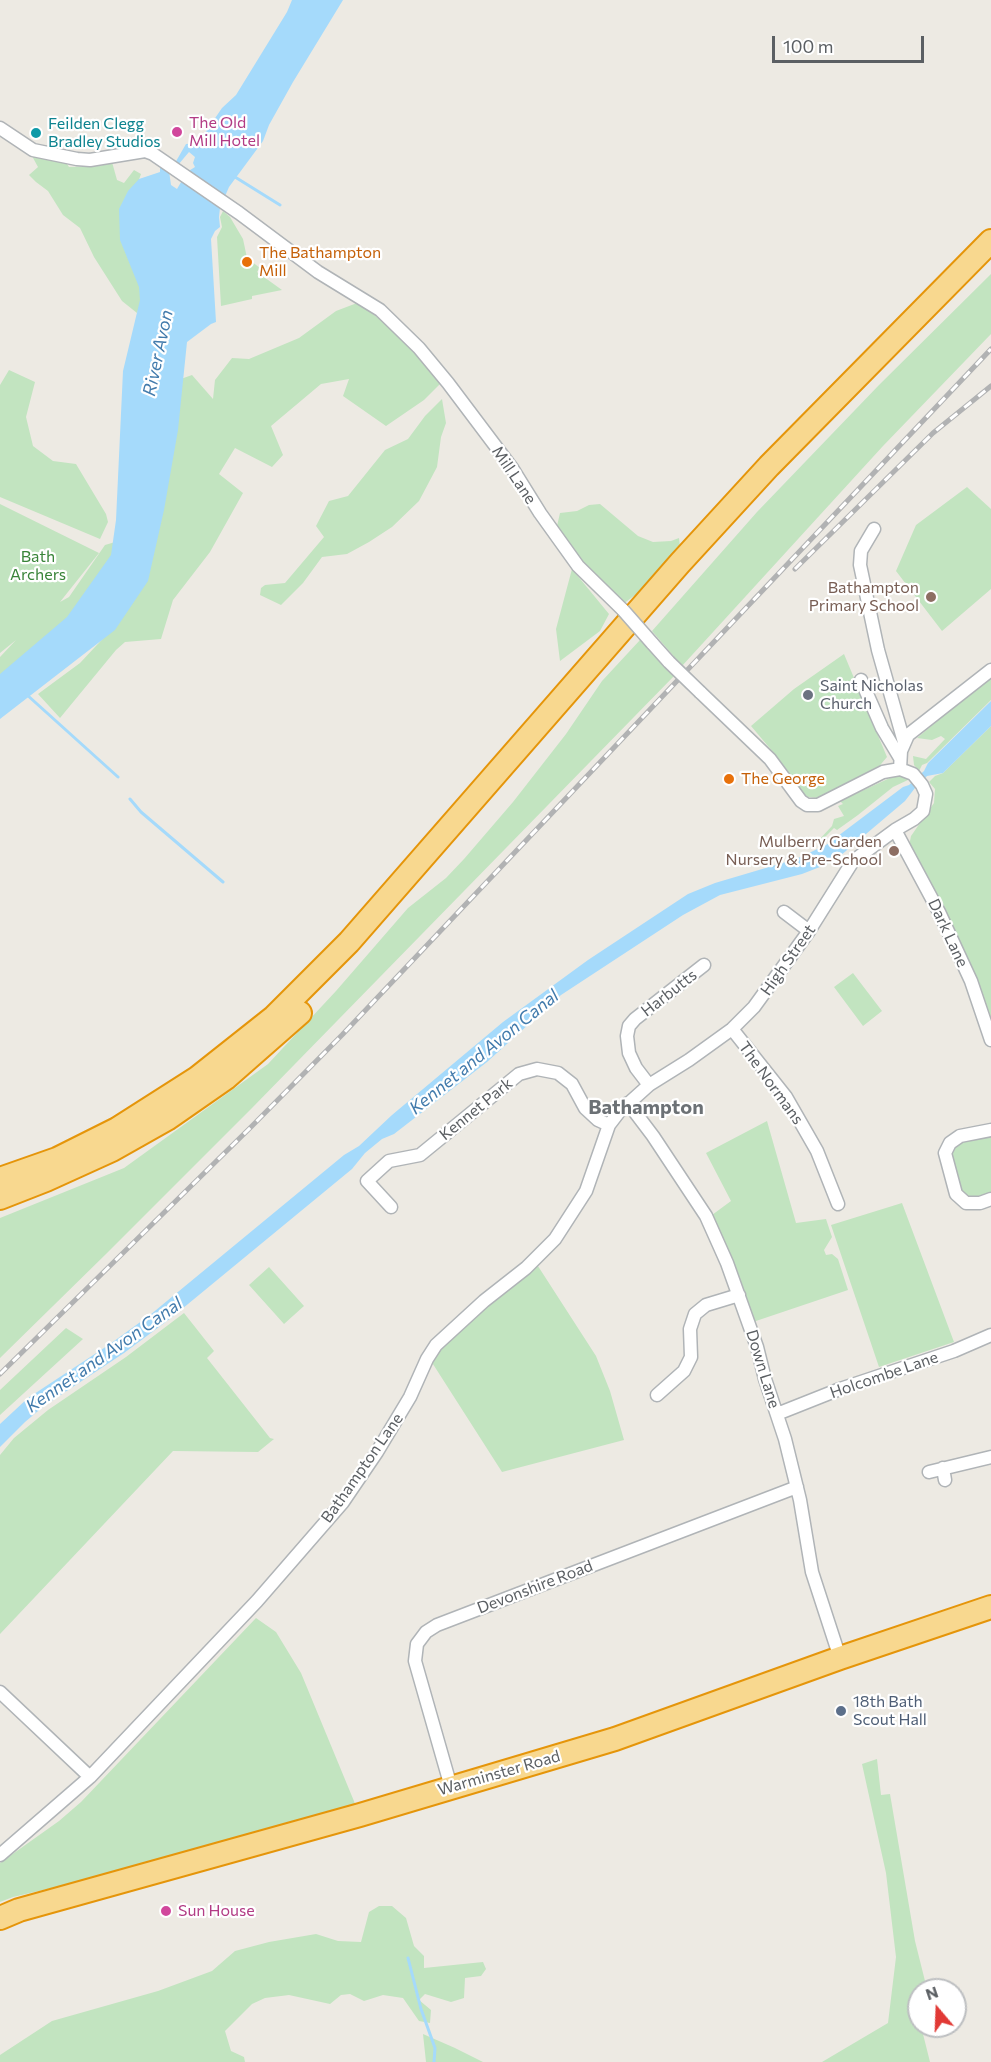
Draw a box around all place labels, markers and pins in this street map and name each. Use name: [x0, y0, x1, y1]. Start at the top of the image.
place label: The Old Mill Hotel: [189, 113, 260, 151]
place label: Feilden Clegg Bradley Studios: [48, 114, 161, 152]
marker: The Old Mill Hotel: [170, 125, 184, 139]
marker: Feilden Clegg Bradley Studios: [29, 126, 43, 140]
place label: The Bathampton Mill: [259, 243, 381, 281]
marker: The Bathampton Mill: [240, 255, 254, 269]
place label: Bathampton Primary School: [809, 578, 919, 616]
marker: Bathampton Primary School: [924, 590, 938, 604]
place label: Saint Nicholas Church: [820, 676, 923, 714]
marker: Saint Nicholas Church: [801, 688, 815, 702]
place label: The George: [741, 769, 825, 789]
marker: The George: [722, 772, 736, 786]
place label: Mulberry Garden Nursery & Pre-School: [726, 832, 882, 870]
marker: Mulberry Garden Nursery & Pre-School: [887, 844, 901, 858]
place label: 18th Bath Scout Hall: [853, 1692, 927, 1730]
marker: 18th Bath Scout Hall: [834, 1704, 848, 1718]
place label: Sun House: [178, 1901, 255, 1921]
marker: Sun House: [159, 1904, 173, 1918]

